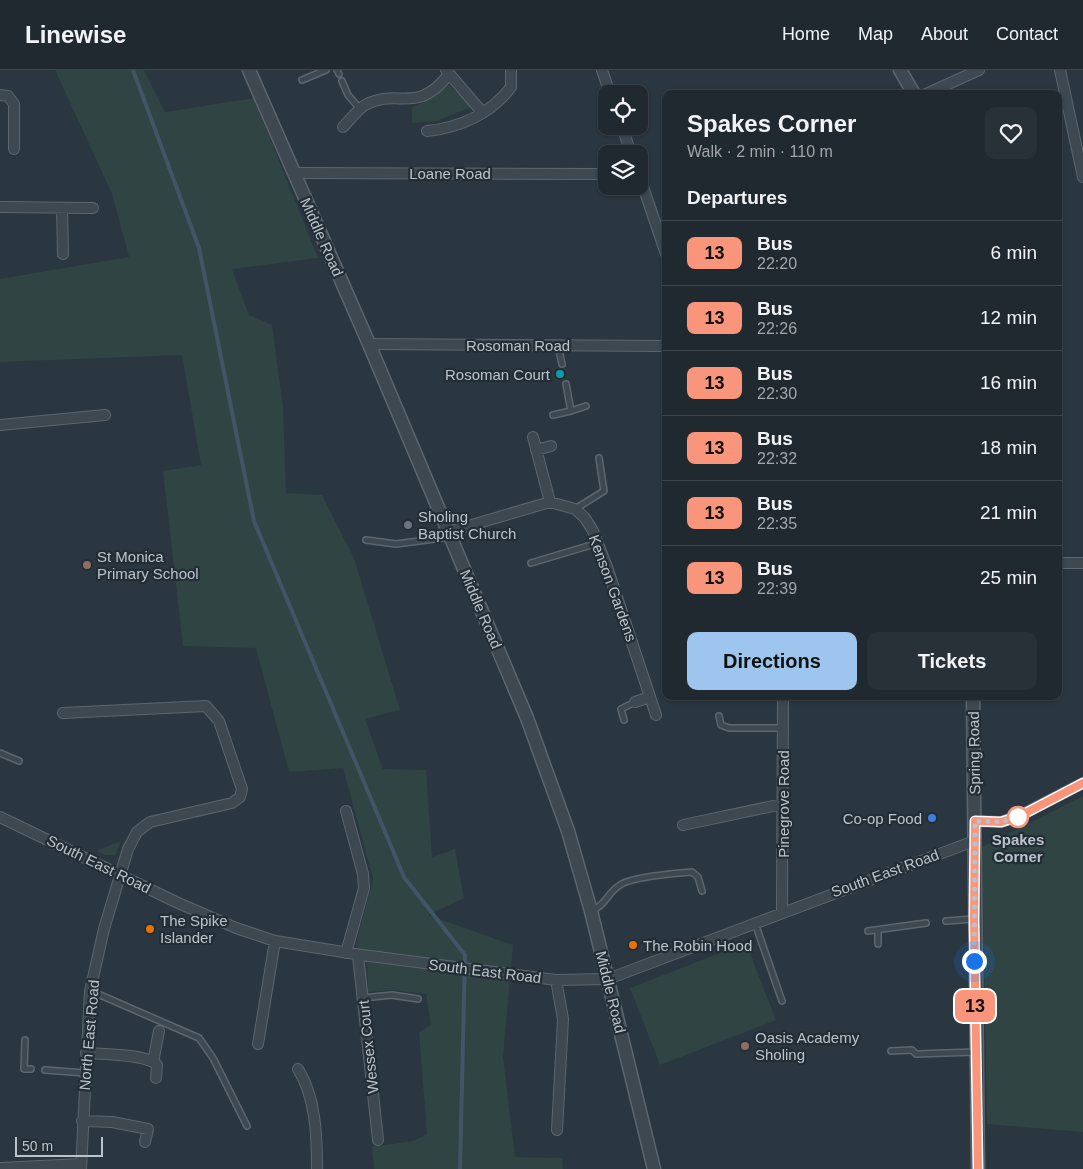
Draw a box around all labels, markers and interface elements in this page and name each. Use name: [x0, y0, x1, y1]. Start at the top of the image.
text: Linewise: [25, 21, 126, 48]
text: Home: [782, 24, 830, 44]
text: Map: [858, 24, 893, 44]
text: About: [921, 24, 968, 44]
text: Contact: [996, 24, 1058, 44]
map controls: [598, 85, 648, 195]
button: locate: [598, 85, 648, 135]
button: heart: [985, 107, 1037, 159]
text: Spakes Corner: [687, 110, 856, 137]
text: Walk · 2 min · 110 m: [687, 143, 833, 160]
button: layers: [598, 145, 648, 195]
street label: Loane Road: [409, 165, 491, 182]
text: Departures: [687, 187, 787, 208]
street label: Middle Road: [297, 195, 347, 279]
text: Bus: [757, 233, 793, 254]
text: 6 min: [991, 242, 1037, 263]
text: 13: [704, 243, 725, 263]
text: 22:20: [757, 255, 797, 272]
text: Bus: [757, 298, 793, 319]
text: 12 min: [980, 307, 1037, 328]
text: 13: [704, 308, 725, 328]
text: 22:26: [757, 320, 797, 337]
street label: Rosoman Road: [466, 337, 570, 354]
text: Bus: [757, 363, 793, 384]
place label: Rosoman Court: [445, 366, 551, 383]
marker: Rosoman Court: [554, 368, 566, 380]
text: 16 min: [980, 372, 1037, 393]
text: 13: [704, 373, 725, 393]
text: 22:30: [757, 385, 797, 402]
text: Bus: [757, 428, 793, 449]
text: 18 min: [980, 437, 1037, 458]
text: 13: [704, 438, 725, 458]
text: 22:32: [757, 450, 797, 467]
text: Bus: [757, 493, 793, 514]
text: 21 min: [980, 502, 1037, 523]
text: 13: [704, 503, 725, 523]
place label: Sholing Baptist Church: [418, 508, 516, 542]
text: 22:35: [757, 515, 797, 532]
marker: Sholing Baptist Church: [402, 519, 414, 531]
street label: Kenson Gardens: [586, 532, 640, 644]
place label: St Monica Primary School: [97, 548, 199, 582]
text: Bus: [757, 558, 793, 579]
marker: St Monica Primary School: [81, 559, 93, 571]
street label: Middle Road: [457, 567, 505, 651]
text: 25 min: [980, 567, 1037, 588]
text: 13: [704, 568, 725, 588]
text: 22:39: [757, 580, 797, 597]
button: Directions: [687, 632, 857, 690]
button: Tickets: [867, 632, 1037, 690]
street label: Spring Road: [965, 711, 983, 795]
street label: Pinegrove Road: [775, 750, 792, 858]
marker: Spakes Corner: [1007, 806, 1029, 828]
place label: Co-op Food: [843, 810, 922, 827]
marker: Co-op Food: [926, 812, 938, 824]
street label: South East Road: [44, 831, 154, 897]
place label: Spakes Corner: [992, 831, 1044, 865]
street label: South East Road: [829, 846, 941, 900]
place label: The Spike Islander: [160, 912, 228, 946]
marker: The Spike Islander: [144, 923, 156, 935]
place label: The Robin Hood: [643, 937, 752, 954]
marker: The Robin Hood: [627, 939, 639, 951]
street label: Middle Road: [593, 949, 629, 1035]
your location: [962, 949, 987, 974]
street label: South East Road: [428, 956, 542, 986]
street label: North East Road: [76, 979, 102, 1091]
line badge: 13: [952, 990, 998, 1022]
text: 13: [965, 996, 985, 1016]
street label: Wessex Court: [355, 999, 381, 1095]
place label: Oasis Academy Sholing: [755, 1029, 860, 1063]
marker: Oasis Academy Sholing: [739, 1040, 751, 1052]
scale bar: [15, 1134, 102, 1157]
text: 50 m: [22, 1138, 53, 1154]

